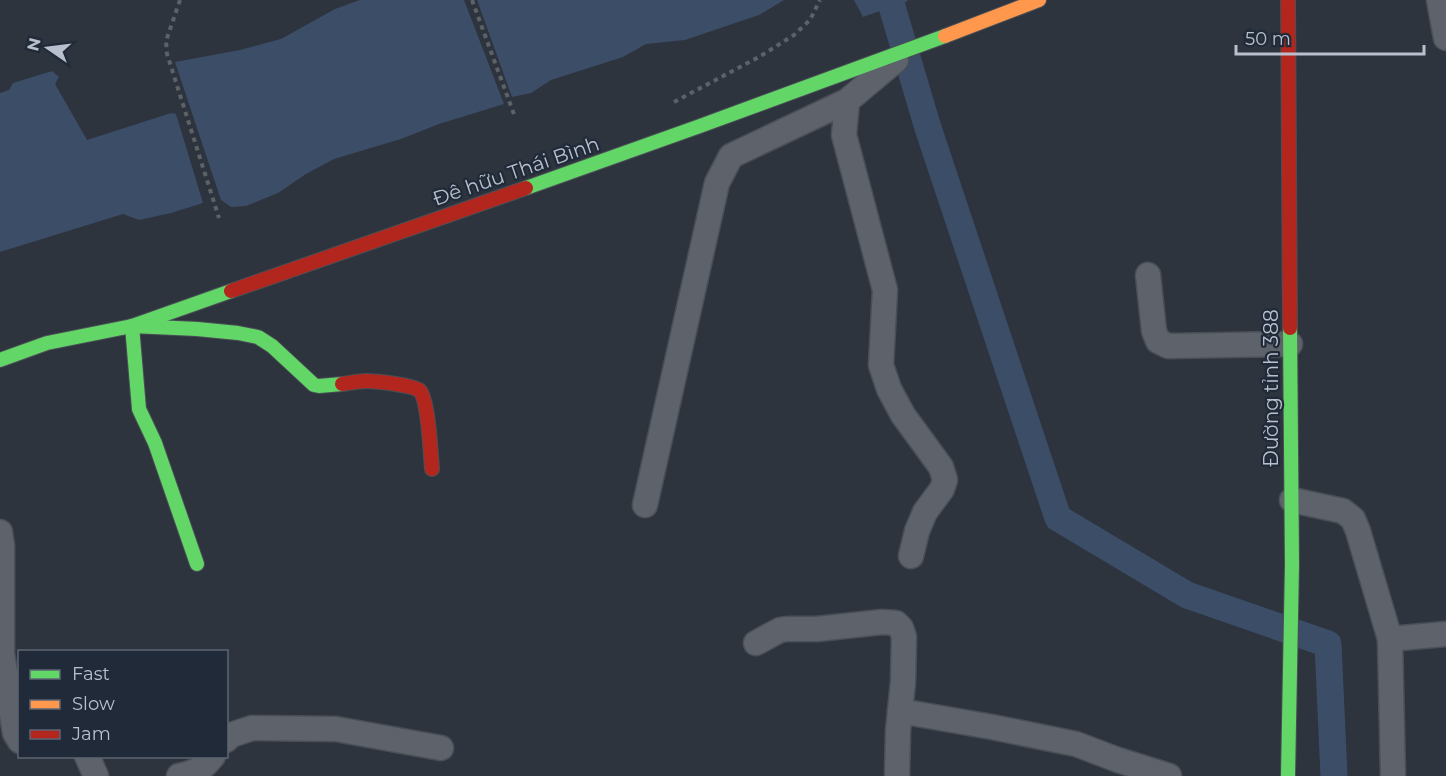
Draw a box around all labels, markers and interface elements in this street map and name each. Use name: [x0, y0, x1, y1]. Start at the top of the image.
north arrow: [18, 18, 78, 78]
scale bar: [1236, 18, 1424, 56]
text: 50 m: [1245, 28, 1291, 50]
text: N: [23, 36, 45, 53]
street label: Đê hữu Thái Bình: [430, 131, 602, 211]
street label: Đường tỉnh 388: [1259, 309, 1283, 467]
legend: [18, 650, 228, 758]
text: Fast: [72, 663, 110, 685]
text: Slow: [72, 693, 115, 715]
text: Jam: [71, 723, 111, 745]

